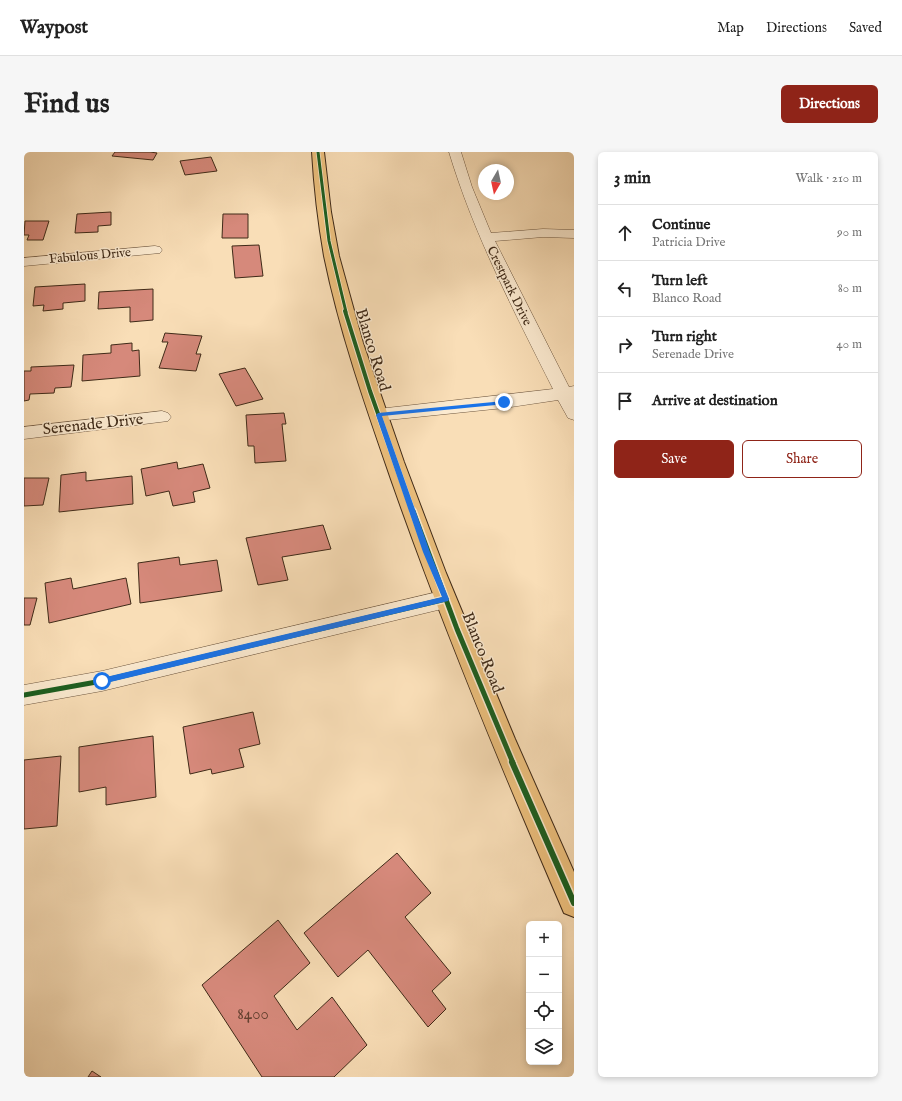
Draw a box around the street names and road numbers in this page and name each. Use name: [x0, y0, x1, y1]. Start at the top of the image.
street label: Crestpark Drive: [482, 243, 536, 329]
street label: Fabulous Drive: [48, 244, 132, 268]
street label: Blanco Road: [350, 306, 394, 394]
street label: Serenade Drive: [42, 410, 144, 440]
street label: Blanco Road: [457, 610, 507, 697]

